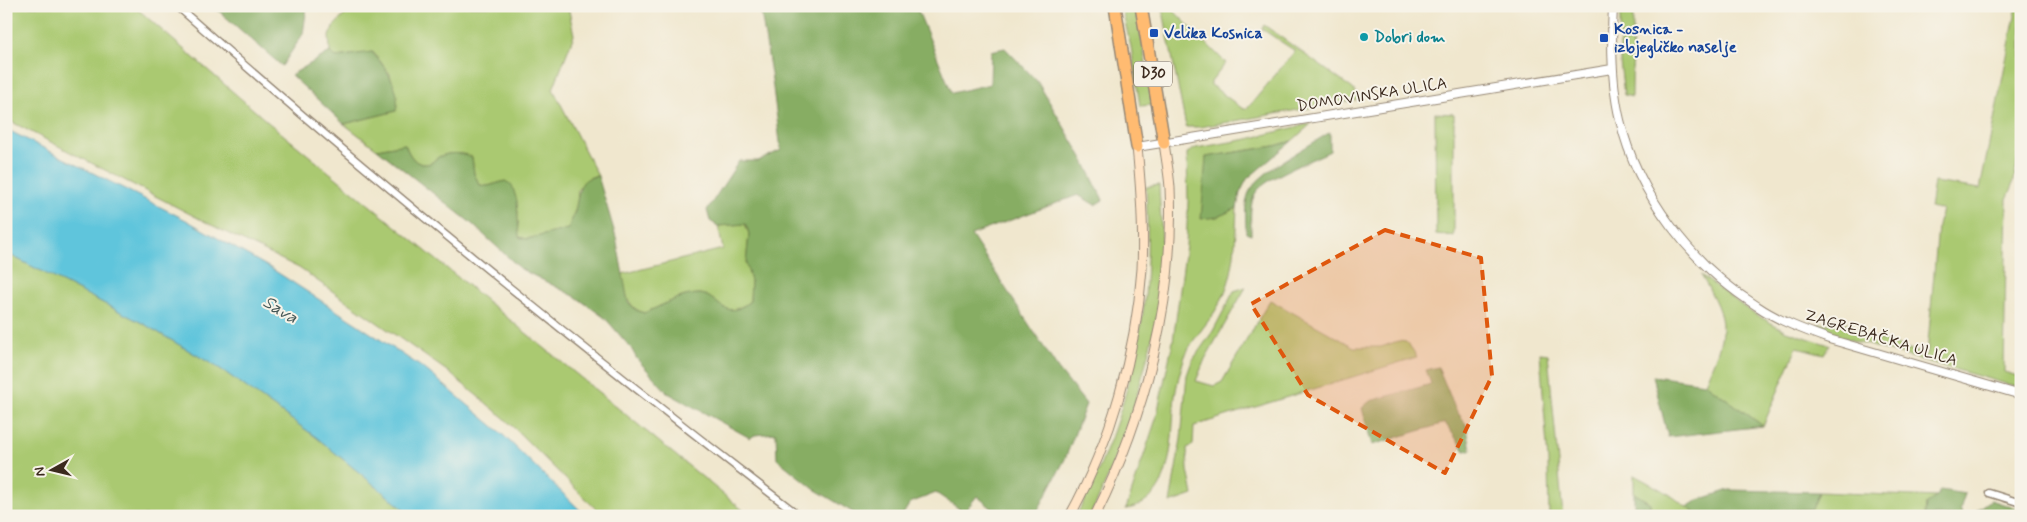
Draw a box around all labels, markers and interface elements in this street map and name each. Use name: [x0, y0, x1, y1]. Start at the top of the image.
place label: Kosnica - izbjegličko naselje: [1614, 19, 1737, 59]
place label: Velika Kosnica: [1164, 23, 1263, 44]
marker: Velika Kosnica: [1148, 27, 1160, 39]
place label: Dobri dom: [1374, 27, 1445, 48]
marker: Dobri dom: [1358, 31, 1370, 43]
marker: Kosnica - izbjegličko naselje: [1598, 32, 1610, 44]
road number: D30: [1134, 62, 1172, 86]
street label: DOMOVINSKA ULICA: [1295, 73, 1449, 117]
water label: Sava: [258, 290, 302, 330]
street label: ZAGREBAČKA ULICA: [1802, 305, 1960, 371]
north arrow: [28, 444, 78, 494]
text: N: [31, 466, 50, 478]

